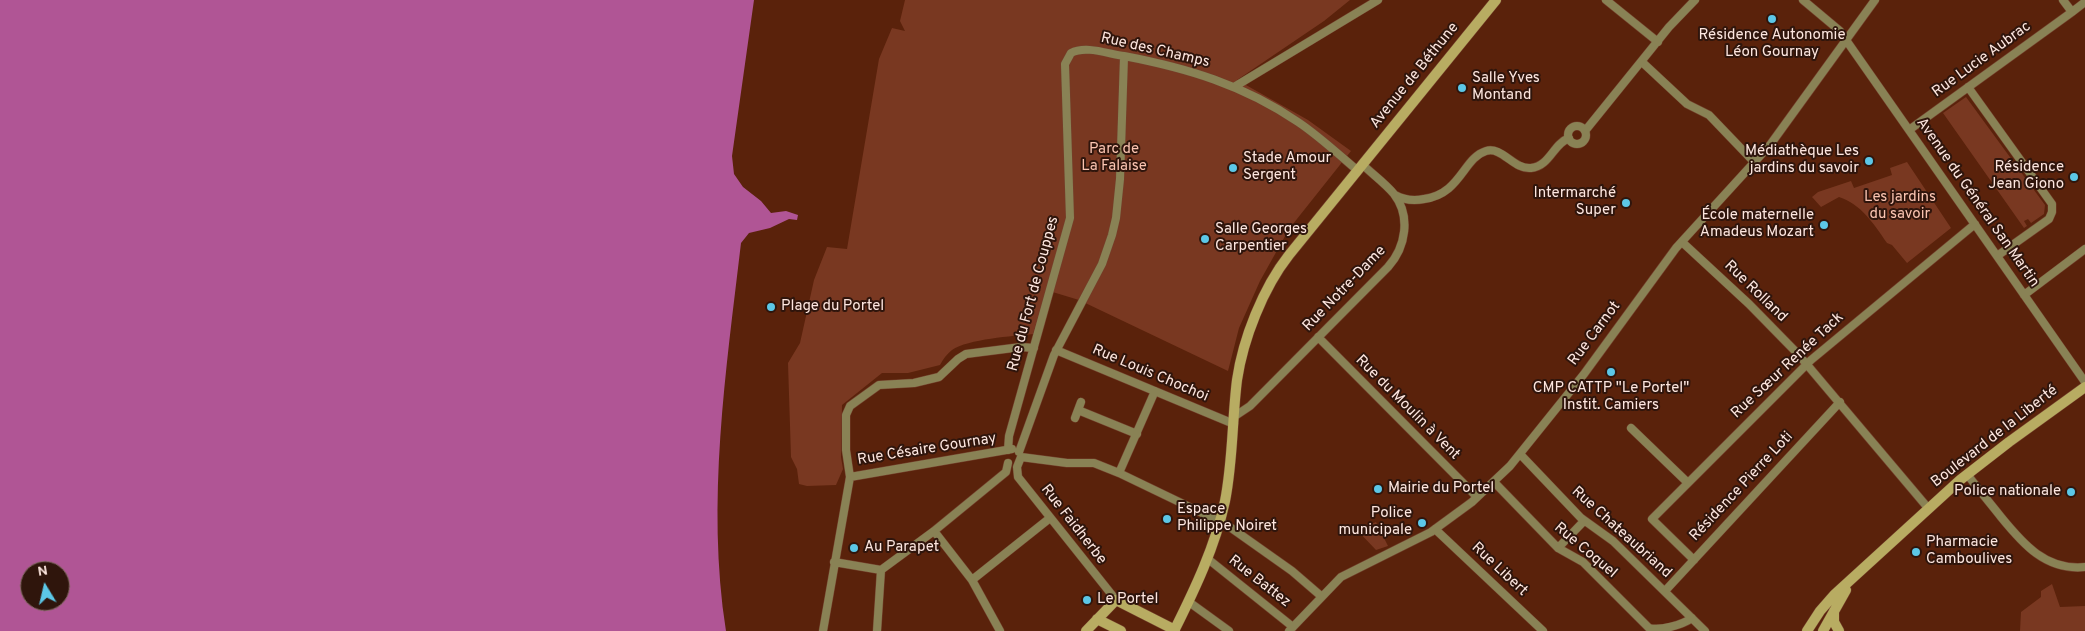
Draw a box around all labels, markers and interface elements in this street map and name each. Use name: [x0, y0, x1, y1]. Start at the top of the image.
marker: Résidence Autonomie Léon Gournay: [1766, 13, 1778, 25]
street label: Rue Lucie Aubrac: [1929, 18, 2035, 102]
street label: Avenue de Béthune: [1367, 19, 1463, 133]
place label: Résidence Autonomie Léon Gournay: [1699, 27, 1845, 62]
street label: Rue des Champs: [1099, 30, 1211, 72]
place label: Salle Yves Montand: [1472, 70, 1540, 105]
marker: Salle Yves Montand: [1456, 82, 1468, 94]
street label: Avenue du Général San Martin: [1912, 115, 2042, 291]
park label: Parc de La Falaise: [1081, 141, 1147, 176]
place label: Médiathèque Les jardins du savoir: [1745, 143, 1859, 178]
place label: Stade Amour Sergent: [1243, 150, 1331, 185]
marker: Médiathèque Les jardins du savoir: [1863, 155, 1875, 167]
place label: Résidence Jean Giono: [1988, 159, 2064, 194]
marker: Stade Amour Sergent: [1227, 162, 1239, 174]
marker: Résidence Jean Giono: [2068, 171, 2080, 183]
place label: Intermarché Super: [1533, 185, 1616, 220]
park label: Les jardins du savoir: [1864, 189, 1936, 224]
marker: Intermarché Super: [1620, 197, 1632, 209]
place label: École maternelle Amadeus Mozart: [1700, 207, 1814, 242]
street label: Rue du Fort de Couppes: [1005, 215, 1063, 373]
marker: École maternelle Amadeus Mozart: [1818, 219, 1830, 231]
place label: Salle Georges Carpentier: [1215, 221, 1307, 256]
marker: Salle Georges Carpentier: [1199, 233, 1211, 245]
street label: Rue Notre-Dame: [1300, 242, 1390, 336]
street label: Rue Rolland: [1720, 257, 1790, 327]
place label: Plage du Portel: [781, 298, 884, 316]
street label: Rue Carnot: [1565, 298, 1625, 370]
marker: Plage du Portel: [765, 301, 777, 313]
street label: Rue Sœur Renée Tack: [1728, 309, 1848, 423]
street label: Rue Louis Chochoi: [1089, 341, 1211, 407]
street label: Rue du Moulin à Vent: [1351, 352, 1463, 464]
marker: CMP CATTP "Le Portel" Instit. Camiers: [1605, 366, 1617, 378]
place label: CMP CATTP "Le Portel" Instit. Camiers: [1533, 380, 1689, 415]
street label: Boulevard de la Liberté: [1928, 382, 2062, 492]
street label: Résidence Pierre Loti: [1687, 429, 1797, 545]
street label: Rue Césaire Gournay: [856, 430, 998, 470]
place label: Mairie du Portel: [1388, 480, 1494, 498]
street label: Rue Faidherbe: [1036, 481, 1110, 569]
marker: Mairie du Portel: [1372, 483, 1384, 495]
street label: Rue Chateaubriand: [1567, 483, 1675, 583]
place label: Police nationale: [1954, 483, 2061, 501]
marker: Police nationale: [2065, 486, 2077, 498]
place label: Espace Philippe Noiret: [1177, 501, 1277, 536]
place label: Police municipale: [1339, 505, 1412, 540]
marker: Espace Philippe Noiret: [1161, 513, 1173, 525]
marker: Police municipale: [1416, 517, 1428, 529]
street label: Rue Coquel: [1550, 519, 1620, 583]
place label: Pharmacie Camboulives: [1926, 534, 2012, 569]
place label: Au Parapet: [864, 539, 939, 557]
street label: Rue Libert: [1467, 539, 1531, 601]
marker: Au Parapet: [848, 542, 860, 554]
marker: Pharmacie Camboulives: [1910, 546, 1922, 558]
street label: Rue Battez: [1224, 552, 1294, 612]
north arrow: [20, 561, 70, 611]
text: N: [36, 562, 49, 581]
place label: Le Portel: [1097, 591, 1158, 609]
marker: Le Portel: [1081, 594, 1093, 606]

